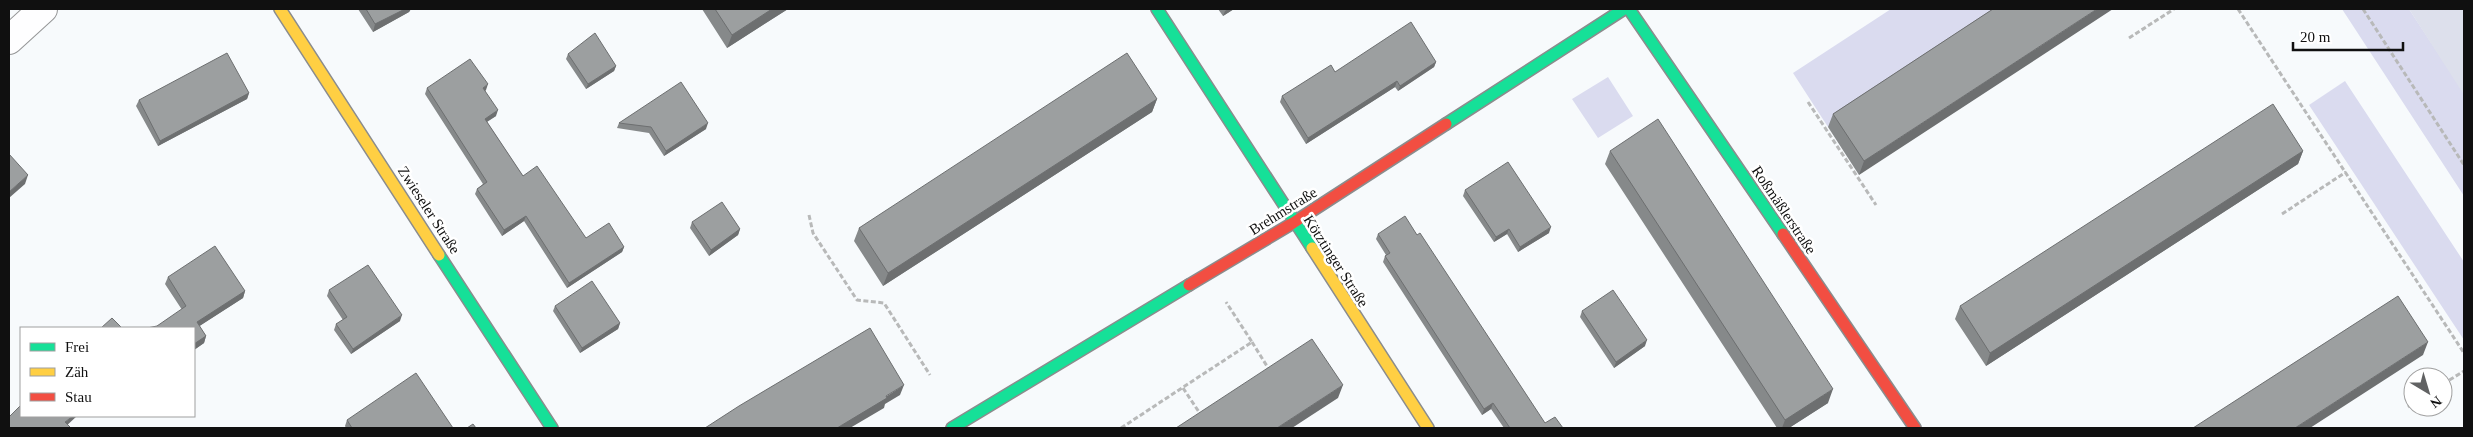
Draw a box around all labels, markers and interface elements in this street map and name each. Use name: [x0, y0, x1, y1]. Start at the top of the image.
scale bar: [2293, 20, 2403, 52]
text: 20 m: [2300, 29, 2331, 45]
street label: Zwieseler Straße: [395, 163, 463, 257]
street label: Roßmäßlerstraße: [1749, 163, 1819, 257]
street label: Brehmstraße: [1246, 184, 1320, 238]
street label: Kötztinger Straße: [1300, 212, 1372, 310]
legend: [20, 327, 195, 417]
text: Frei: [65, 339, 89, 355]
text: Zäh: [65, 364, 89, 380]
north arrow: [2403, 367, 2453, 417]
text: Stau: [65, 389, 92, 405]
text: N: [2427, 393, 2444, 411]

